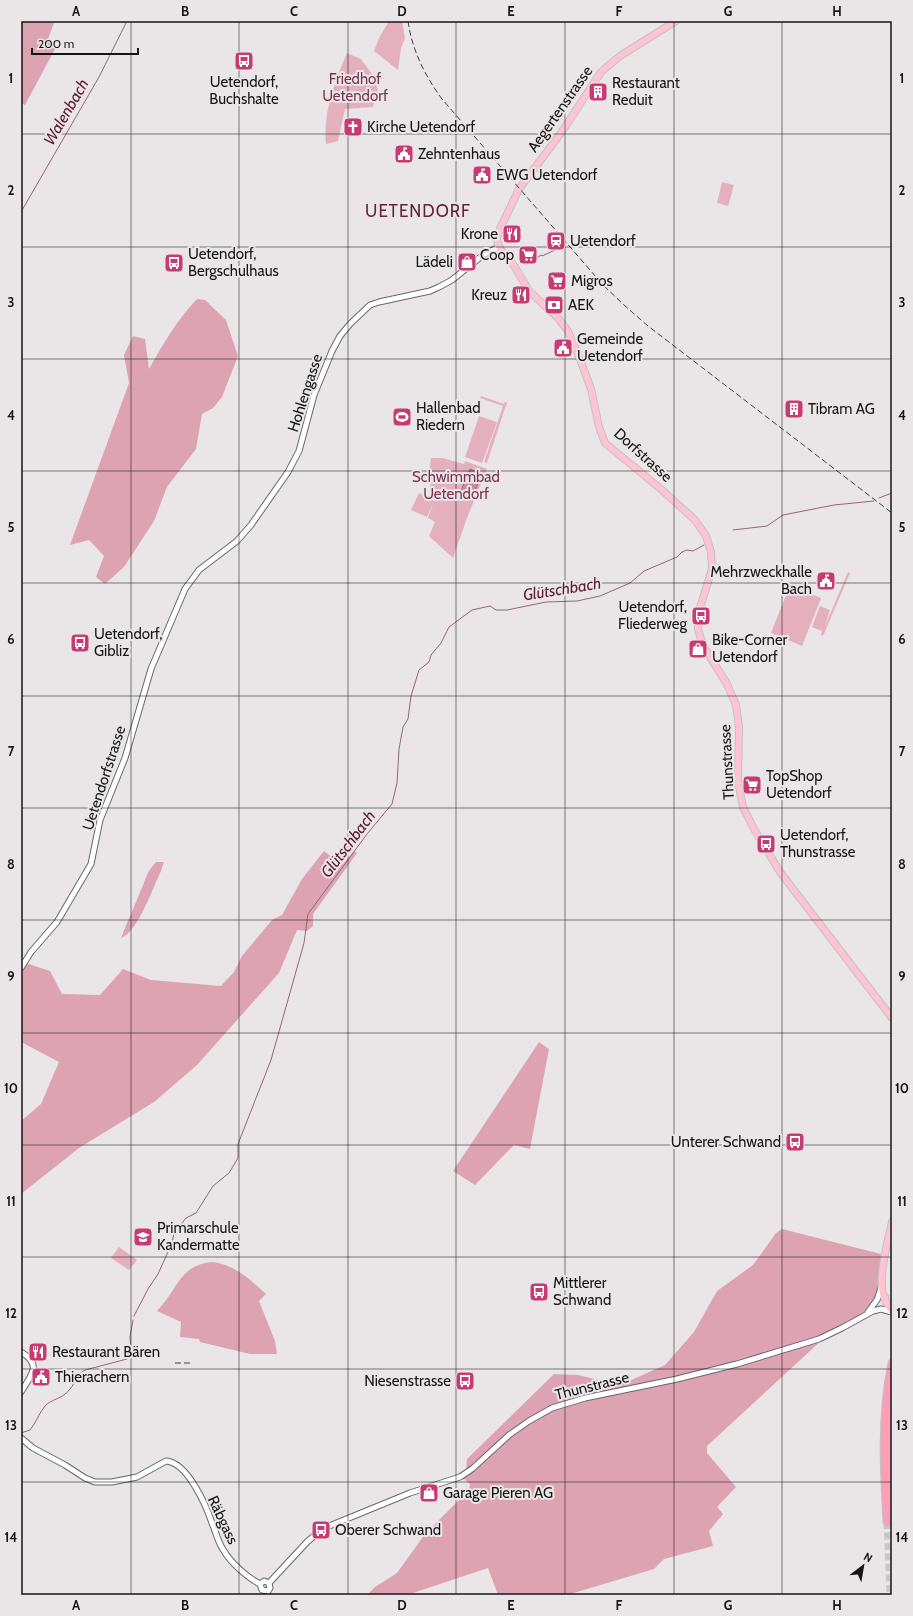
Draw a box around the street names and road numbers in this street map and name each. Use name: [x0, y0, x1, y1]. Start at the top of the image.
street label: Aegertenstrasse: [524, 62, 596, 155]
street label: Hohlengasse: [284, 351, 326, 434]
street label: Dorfstrasse: [610, 424, 676, 486]
street label: Uetendorfstrasse: [79, 723, 129, 833]
street label: Thunstrasse: [716, 724, 738, 800]
street label: Thunstrasse: [553, 1368, 631, 1404]
street label: Räbgass: [204, 1493, 242, 1547]

